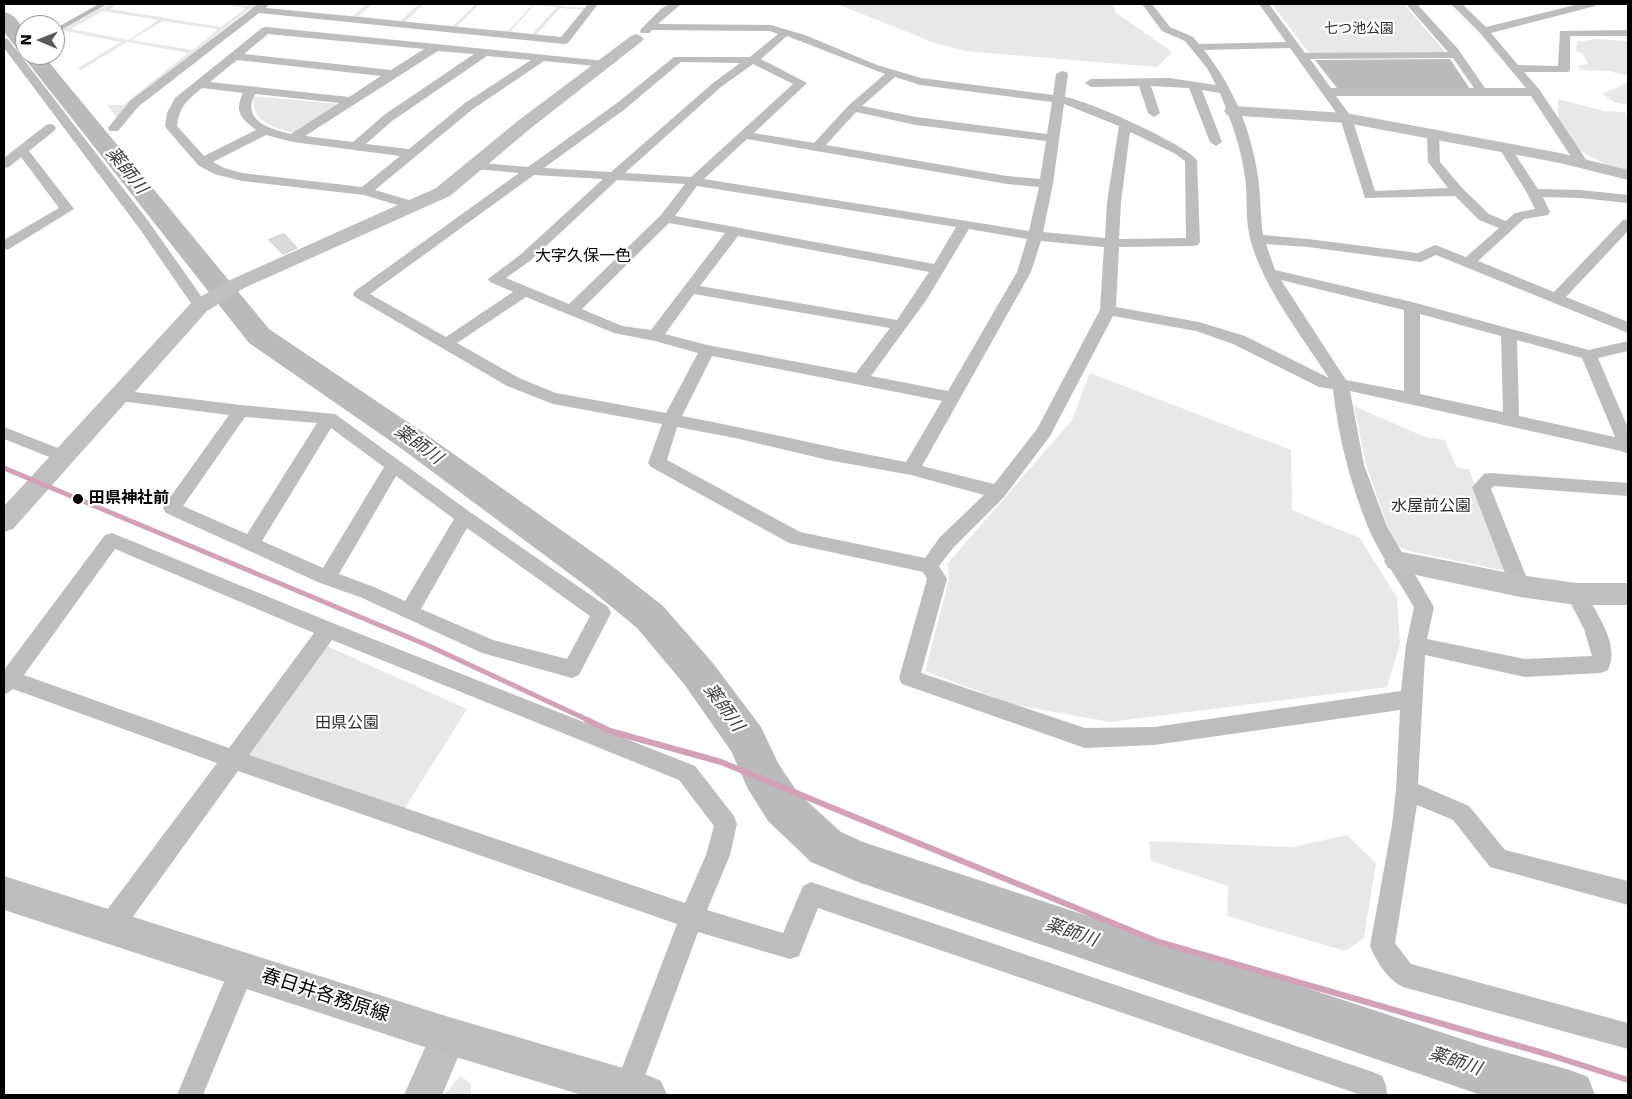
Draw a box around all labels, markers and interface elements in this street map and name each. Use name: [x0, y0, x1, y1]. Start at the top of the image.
north arrow: [15, 15, 65, 65]
park label: 七つ池公園: [1324, 21, 1394, 37]
text: N: [18, 34, 34, 46]
water label: 薬師川: [101, 143, 151, 199]
district label: 大字久保一色: [535, 247, 631, 267]
water label: 薬師川: [390, 420, 446, 470]
place label: 田県神社前: [89, 489, 169, 509]
marker: 田県神社前: [71, 492, 85, 506]
park label: 水屋前公園: [1391, 497, 1471, 517]
water label: 薬師川: [698, 680, 748, 736]
park label: 田県公園: [315, 714, 379, 734]
water label: 薬師川: [1042, 914, 1100, 952]
street label: 春日井各務原線: [258, 965, 392, 1027]
water label: 薬師川: [1426, 1043, 1484, 1081]

